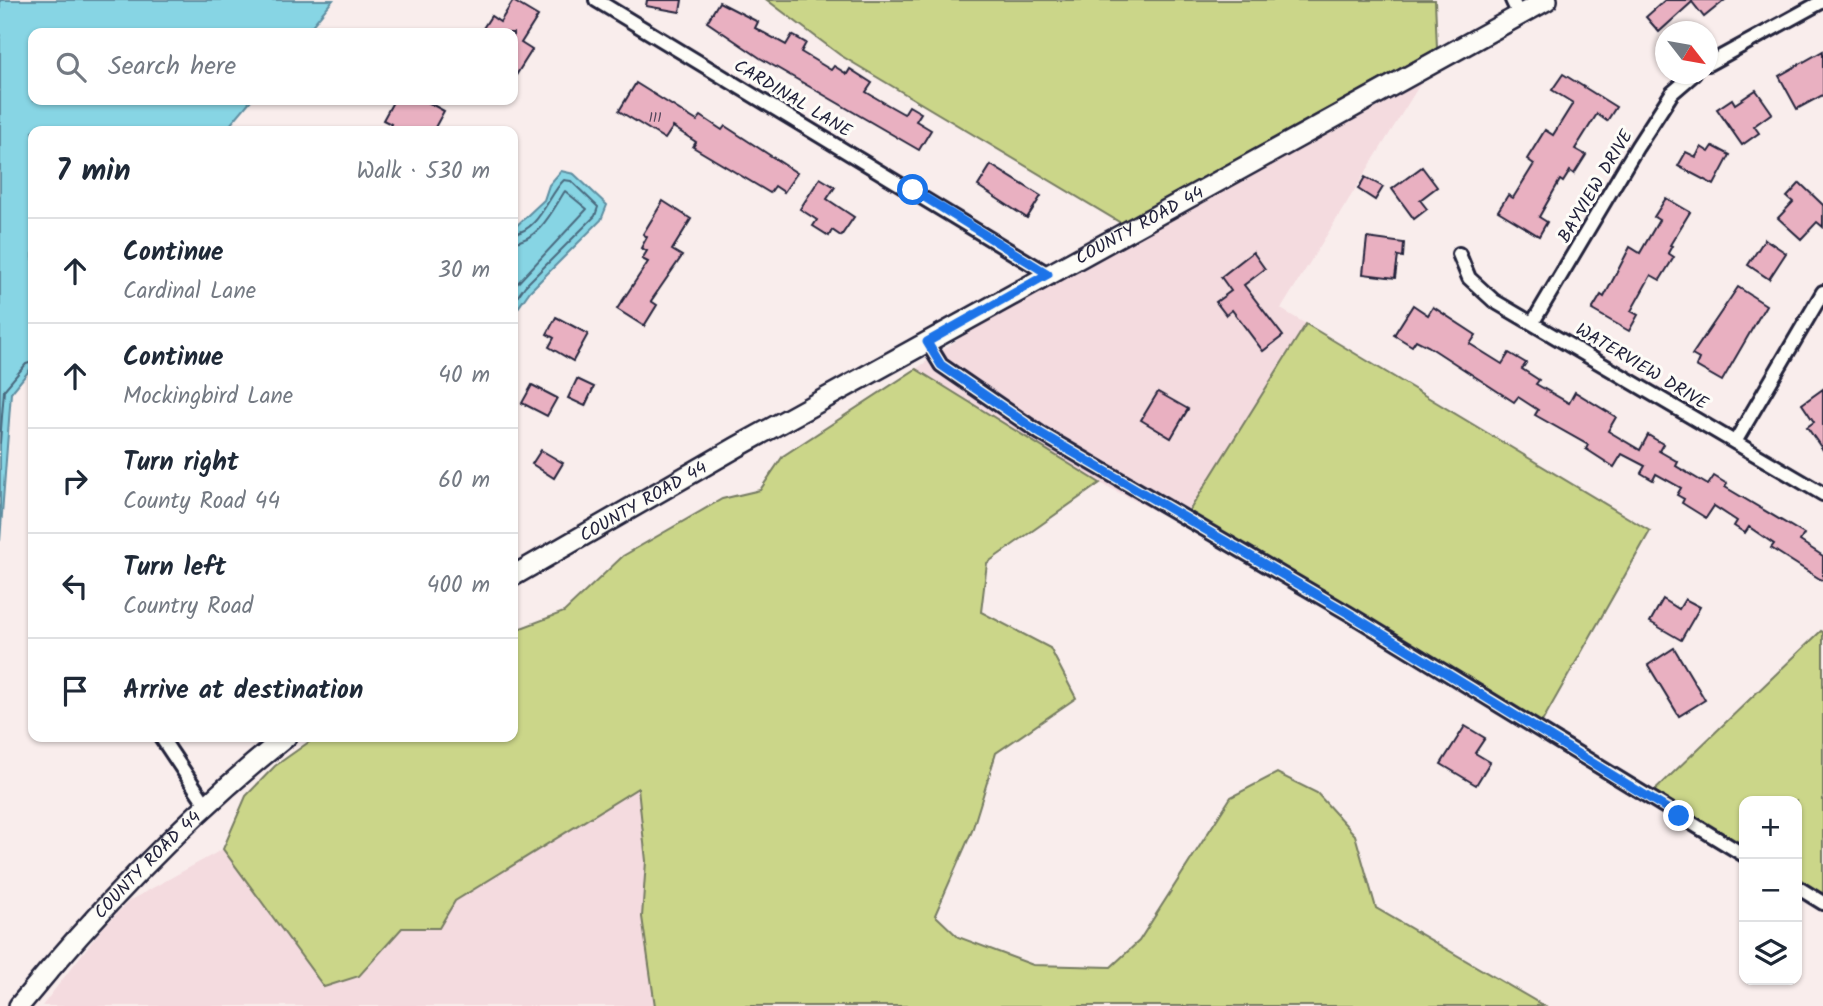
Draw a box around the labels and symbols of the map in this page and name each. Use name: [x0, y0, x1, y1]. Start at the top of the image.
north arrow: [1655, 21, 1718, 84]
street label: CARDINAL LANE: [728, 53, 857, 146]
house number: 111: [648, 107, 662, 129]
street label: BAYVIEW DRIVE: [1551, 124, 1642, 249]
route start: [897, 174, 928, 205]
street label: COUNTY ROAD 44: [1070, 179, 1210, 274]
street label: WATERVIEW DRIVE: [1569, 316, 1714, 419]
street label: COUNTY ROAD 44: [574, 454, 713, 551]
route end: [1663, 800, 1694, 831]
street label: COUNTY ROAD 44: [88, 804, 209, 927]

